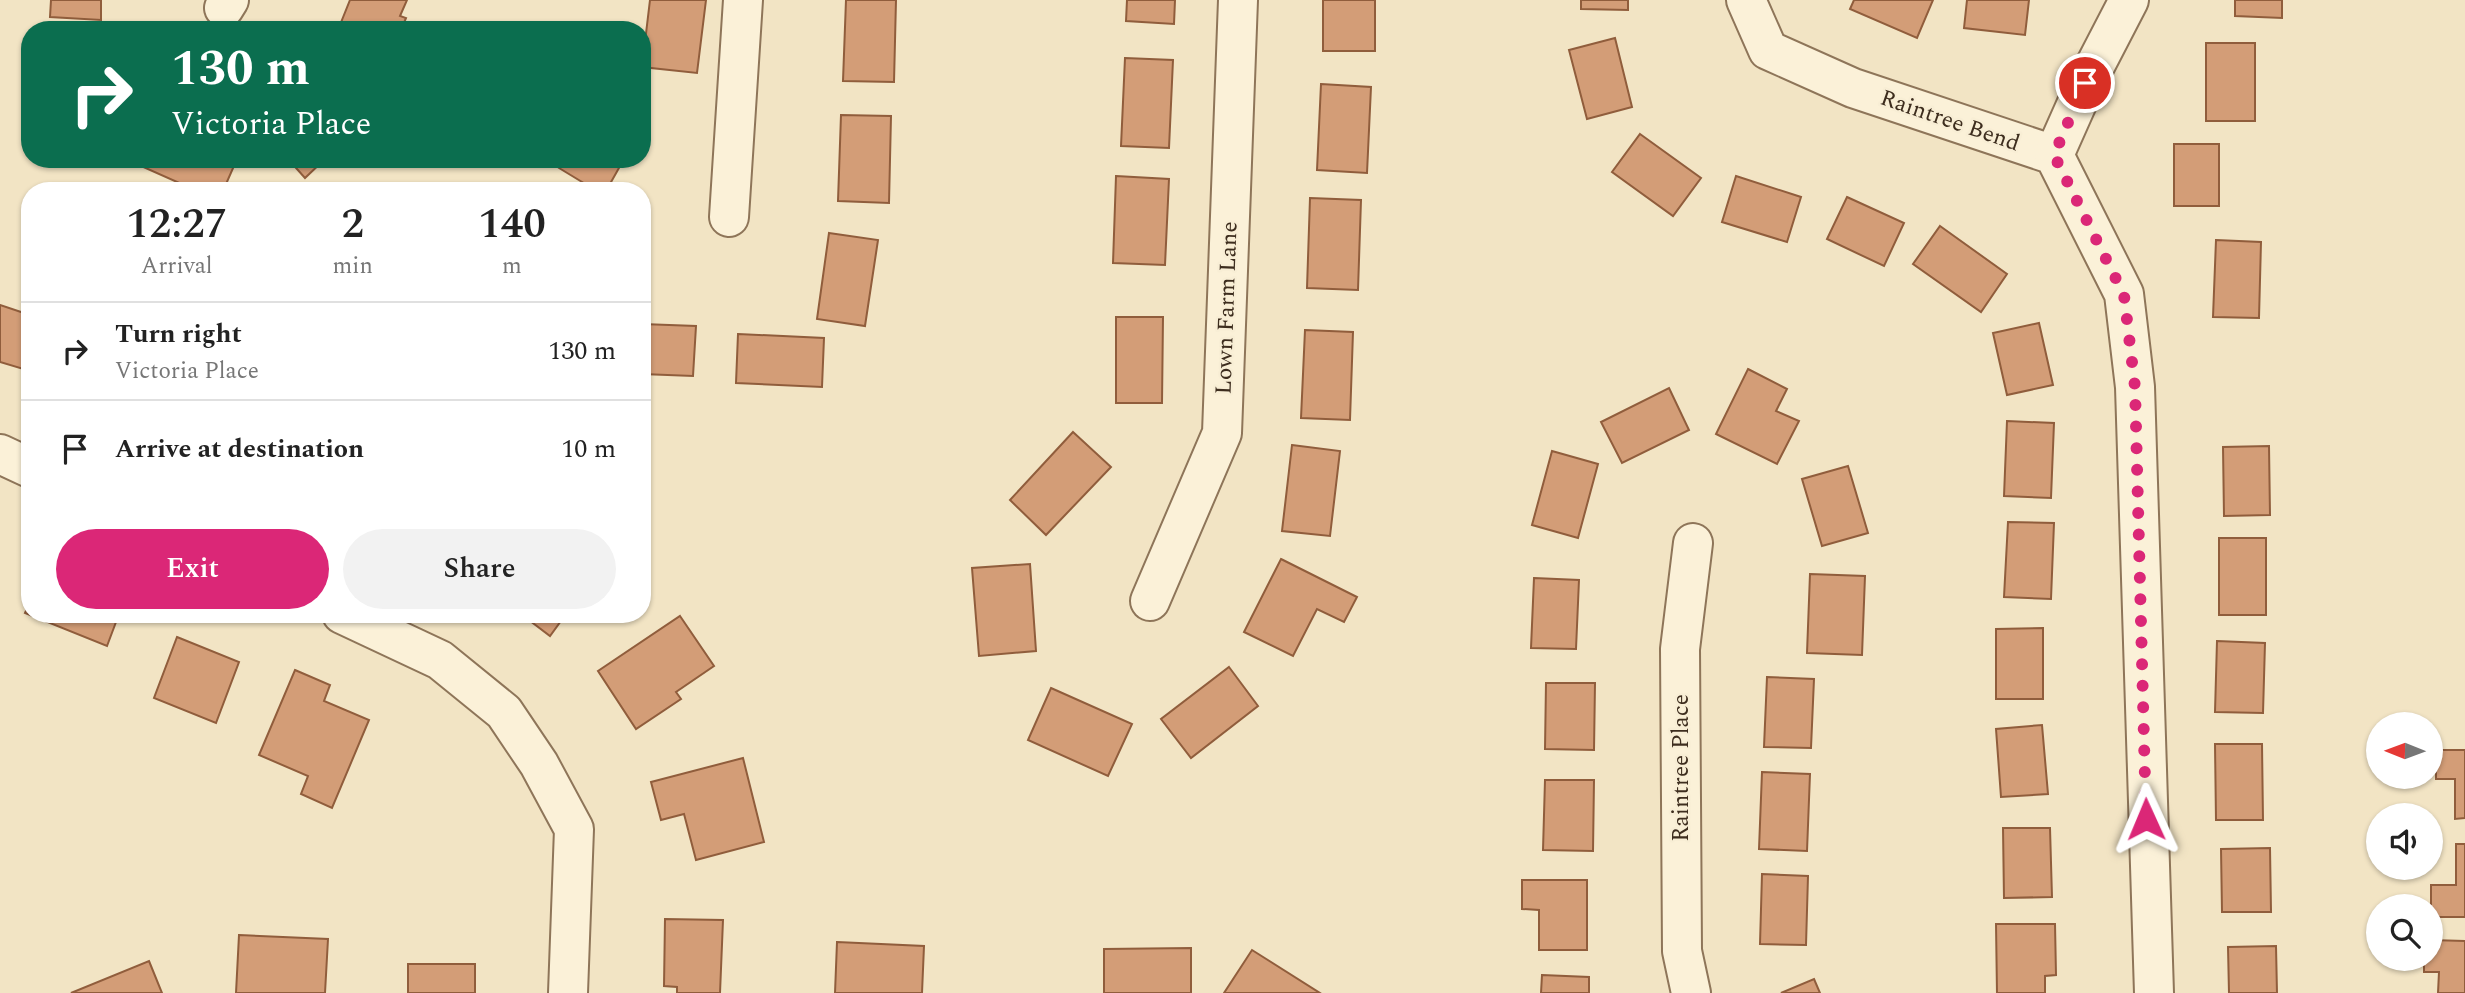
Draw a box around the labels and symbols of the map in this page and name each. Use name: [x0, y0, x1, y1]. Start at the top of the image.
pin: [2055, 53, 2115, 113]
street label: Raintree Bend: [1876, 81, 2025, 161]
street label: Lown Farm Lane: [1206, 221, 1248, 395]
street label: Raintree Place: [1664, 694, 1699, 842]
north arrow: [2366, 712, 2443, 789]
position arrow: [2109, 782, 2183, 856]

